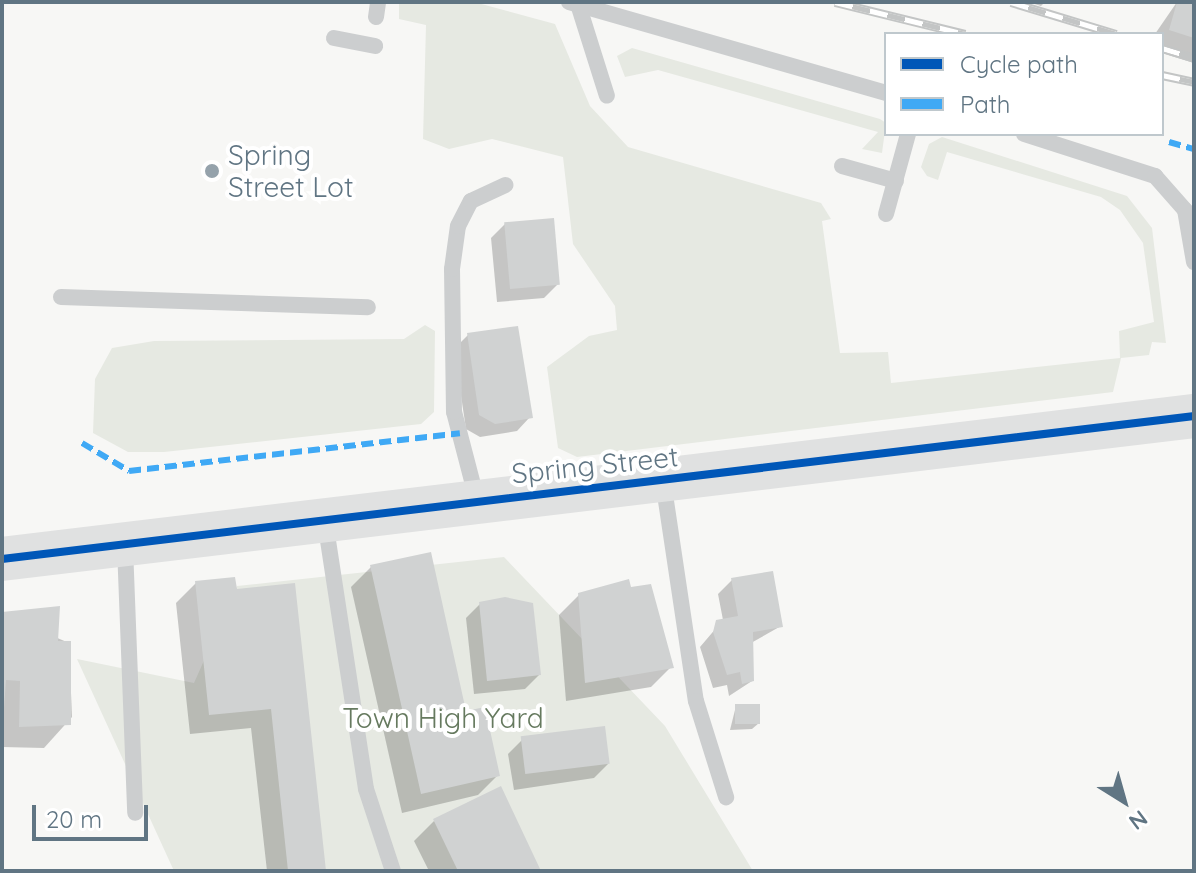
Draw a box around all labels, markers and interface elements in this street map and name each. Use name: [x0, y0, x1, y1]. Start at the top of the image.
legend: [884, 32, 1164, 136]
text: Cycle path: [960, 49, 1078, 79]
text: Path: [960, 89, 1011, 119]
place label: Spring Street Lot: [228, 138, 353, 204]
marker: Spring Street Lot: [203, 162, 221, 180]
street label: Spring Street: [510, 440, 680, 490]
park label: Town High Yard: [342, 701, 544, 735]
north arrow: [1084, 761, 1164, 841]
scale bar: [36, 789, 152, 839]
text: 20 m: [46, 804, 102, 834]
text: N: [1124, 804, 1153, 836]

